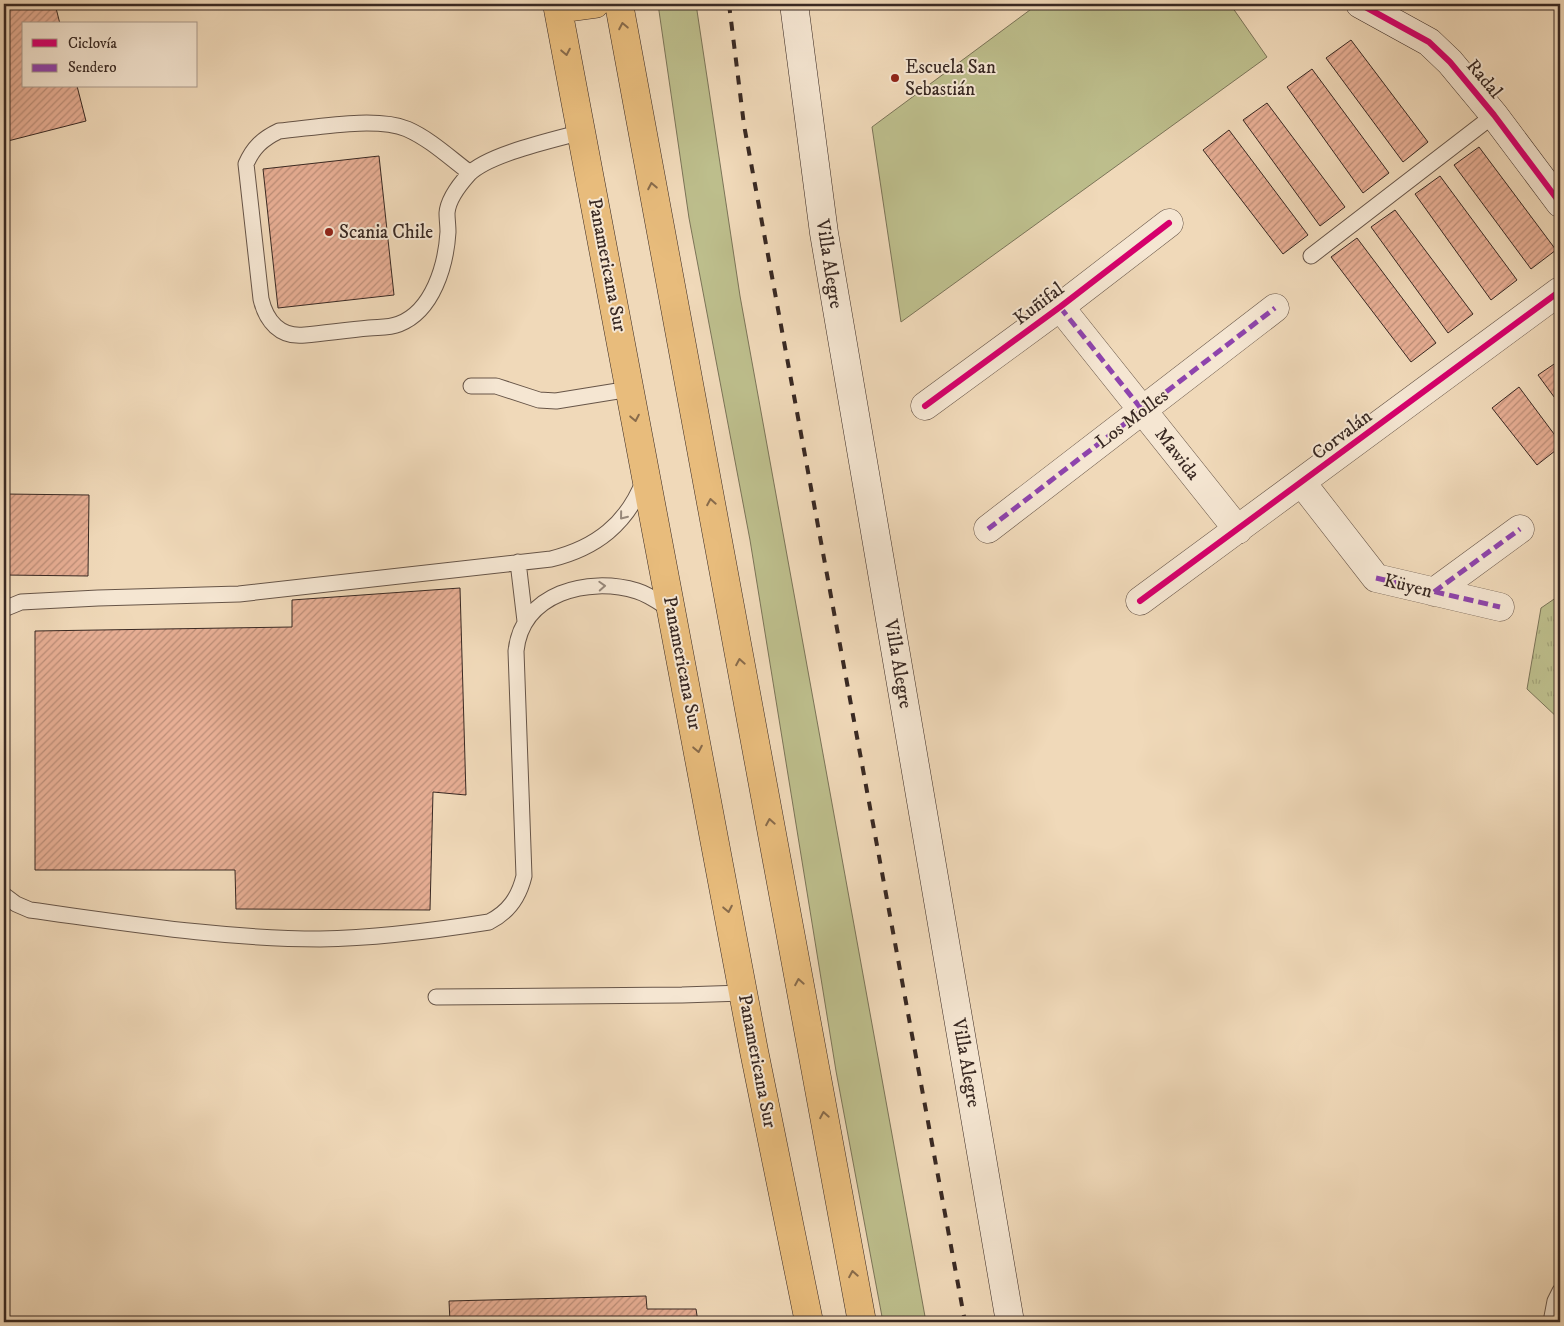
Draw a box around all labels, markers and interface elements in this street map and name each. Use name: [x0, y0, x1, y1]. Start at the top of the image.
one-way arrow: [618, 21, 628, 30]
legend: [22, 22, 198, 88]
text: Ciclovía: [68, 34, 117, 53]
one-way arrow: [561, 47, 571, 56]
street label: Radal: [1461, 55, 1507, 103]
place label: Escuela San Sebastián: [905, 56, 996, 101]
text: Sendero: [68, 58, 116, 77]
marker: Escuela San Sebastián: [889, 72, 901, 84]
one-way arrow: [648, 181, 658, 190]
street label: Panamericana Sur: [583, 196, 631, 334]
street label: Villa Alegre: [810, 217, 847, 310]
place label: Scania Chile: [339, 221, 433, 244]
marker: Scania Chile: [323, 226, 335, 238]
street label: Kuñifal: [1009, 277, 1069, 330]
street label: Los Molles: [1091, 384, 1173, 454]
street label: Corvalán: [1307, 405, 1377, 465]
one-way arrow: [630, 413, 640, 422]
street label: Mawida: [1149, 423, 1205, 485]
one-way arrow: [706, 498, 716, 507]
one-way arrow: [620, 511, 629, 520]
street label: Küyen: [1381, 569, 1435, 603]
one-way arrow: [598, 581, 606, 592]
street label: Panamericana Sur: [658, 594, 706, 732]
street label: Villa Alegre: [879, 617, 917, 711]
one-way arrow: [736, 658, 746, 667]
one-way arrow: [692, 745, 702, 754]
one-way arrow: [765, 818, 775, 826]
one-way arrow: [722, 905, 732, 914]
one-way arrow: [795, 977, 805, 986]
street label: Panamericana Sur: [733, 992, 781, 1130]
street label: Villa Alegre: [947, 1016, 985, 1110]
one-way arrow: [819, 1110, 829, 1119]
one-way arrow: [849, 1270, 859, 1279]

